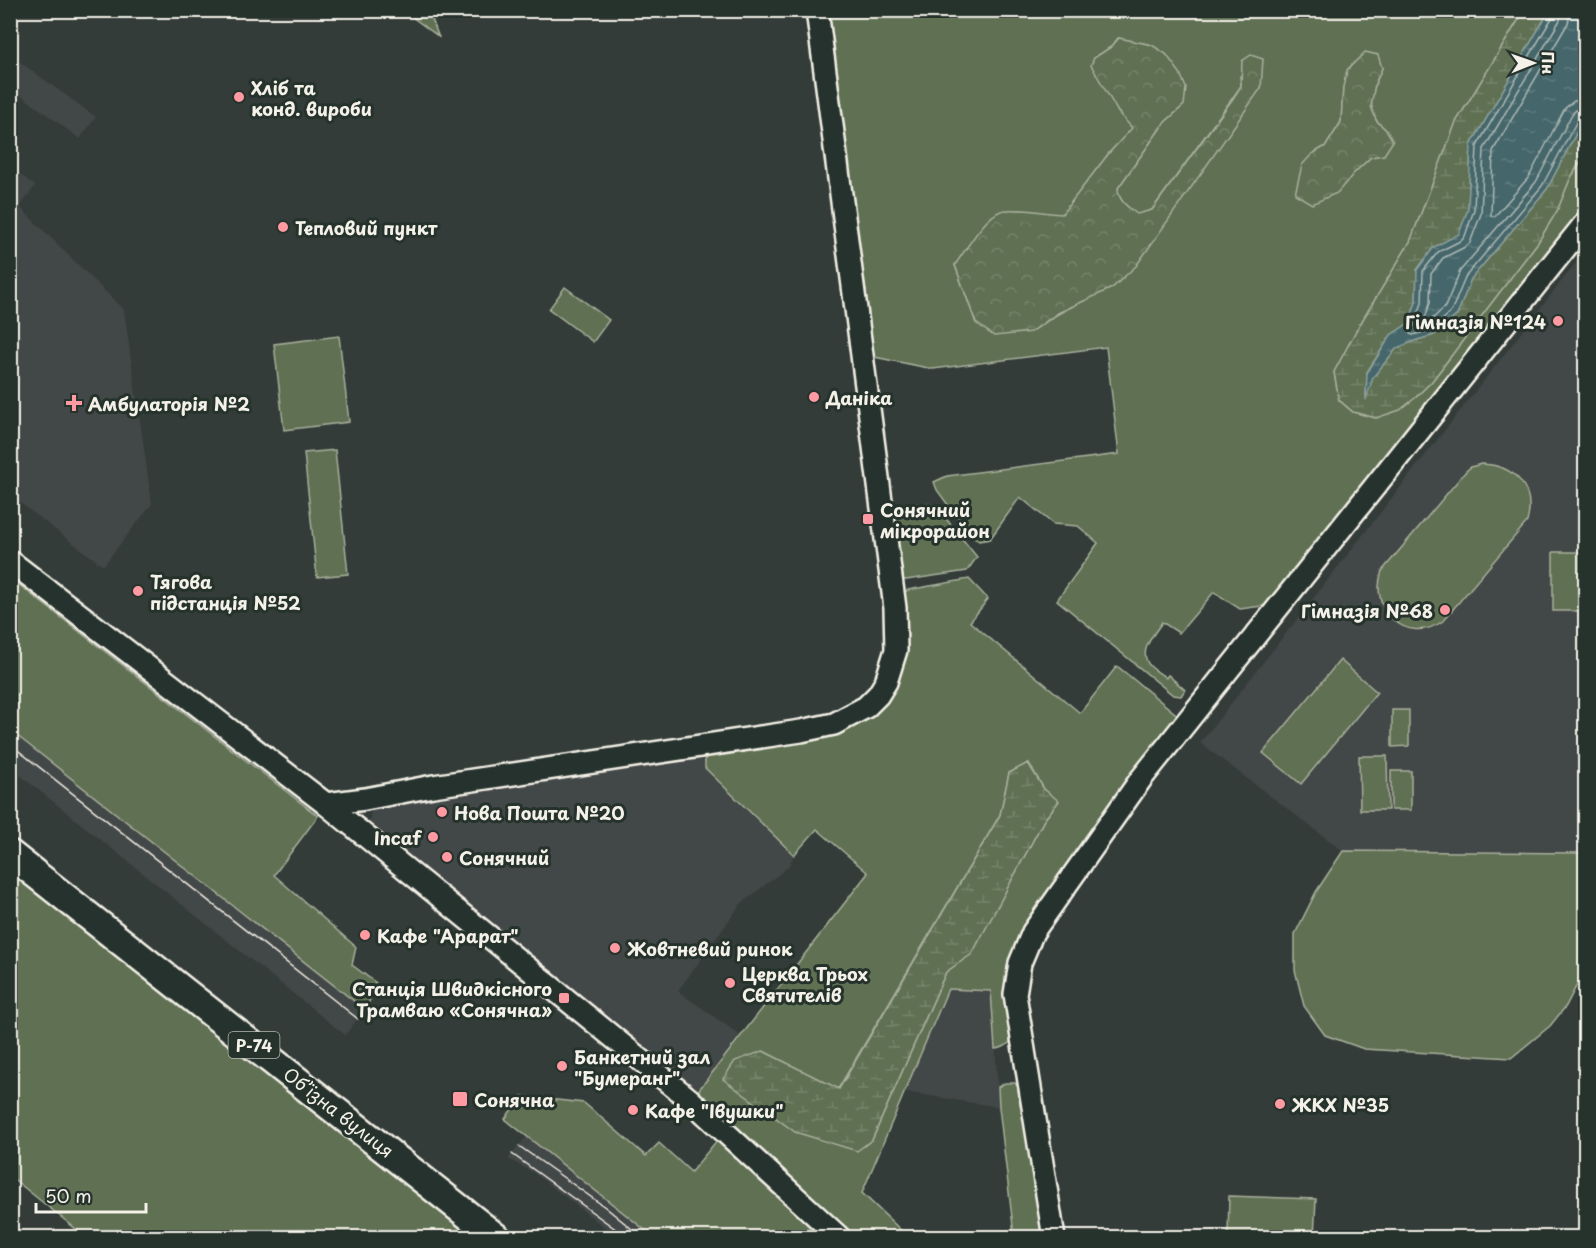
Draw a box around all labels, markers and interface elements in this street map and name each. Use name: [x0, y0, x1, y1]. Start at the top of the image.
north arrow: [1503, 33, 1563, 93]
text: Пн: [1537, 51, 1561, 75]
place label: Хліб та конд. вироби: [251, 74, 372, 122]
marker: Хліб та конд. вироби: [232, 90, 246, 104]
place label: Тепловий пункт: [295, 214, 438, 241]
marker: Тепловий пункт: [276, 220, 290, 234]
place label: Гімназія №124: [1405, 308, 1546, 335]
marker: Гімназія №124: [1551, 314, 1565, 328]
place label: Даніка: [825, 384, 892, 411]
place label: Амбулаторія №2: [88, 390, 250, 417]
marker: Даніка: [807, 390, 821, 404]
marker: Амбулаторія №2: [65, 394, 83, 412]
place label: Сонячний мікрорайон: [880, 496, 990, 544]
marker: Сонячний мікрорайон: [861, 512, 875, 526]
place label: Тягова підстанція №52: [150, 568, 301, 616]
marker: Тягова підстанція №52: [131, 584, 145, 598]
place label: Гімназія №68: [1301, 597, 1433, 624]
marker: Гімназія №68: [1438, 603, 1452, 617]
place label: Нова Пошта №20: [454, 799, 625, 826]
marker: Нова Пошта №20: [435, 805, 449, 819]
place label: Incaf: [374, 824, 422, 851]
marker: Incaf: [426, 830, 440, 844]
place label: Сонячний: [459, 844, 549, 871]
marker: Сонячний: [440, 850, 454, 864]
place label: Кафе "Арарат": [377, 922, 519, 949]
marker: Кафе "Арарат": [358, 928, 372, 942]
place label: Жовтневий ринок: [627, 935, 793, 962]
marker: Жовтневий ринок: [608, 941, 622, 955]
place label: Церква Трьох Святителів: [742, 960, 868, 1008]
place label: Станцiя Швидкiсного Трамваю «Сонячна»: [352, 975, 552, 1023]
marker: Церква Трьох Святителів: [723, 976, 737, 990]
marker: Станцiя Швидкiсного Трамваю «Сонячна»: [557, 991, 571, 1005]
road number: Р-74: [228, 1032, 280, 1058]
place label: Банкетний зал "Бумеранг": [574, 1043, 710, 1091]
marker: Банкетний зал "Бумеранг": [555, 1059, 569, 1073]
street label: Обʼїзна вулиця: [278, 1060, 400, 1164]
place label: Сонячна: [474, 1086, 555, 1113]
marker: Сонячна: [451, 1090, 469, 1108]
place label: ЖКХ №35: [1291, 1091, 1389, 1118]
place label: Кафе "Івушки": [645, 1097, 784, 1124]
marker: ЖКХ №35: [1273, 1097, 1287, 1111]
marker: Кафе "Івушки": [626, 1103, 640, 1117]
scale bar: [36, 1176, 146, 1214]
text: 50 m: [45, 1182, 92, 1209]

